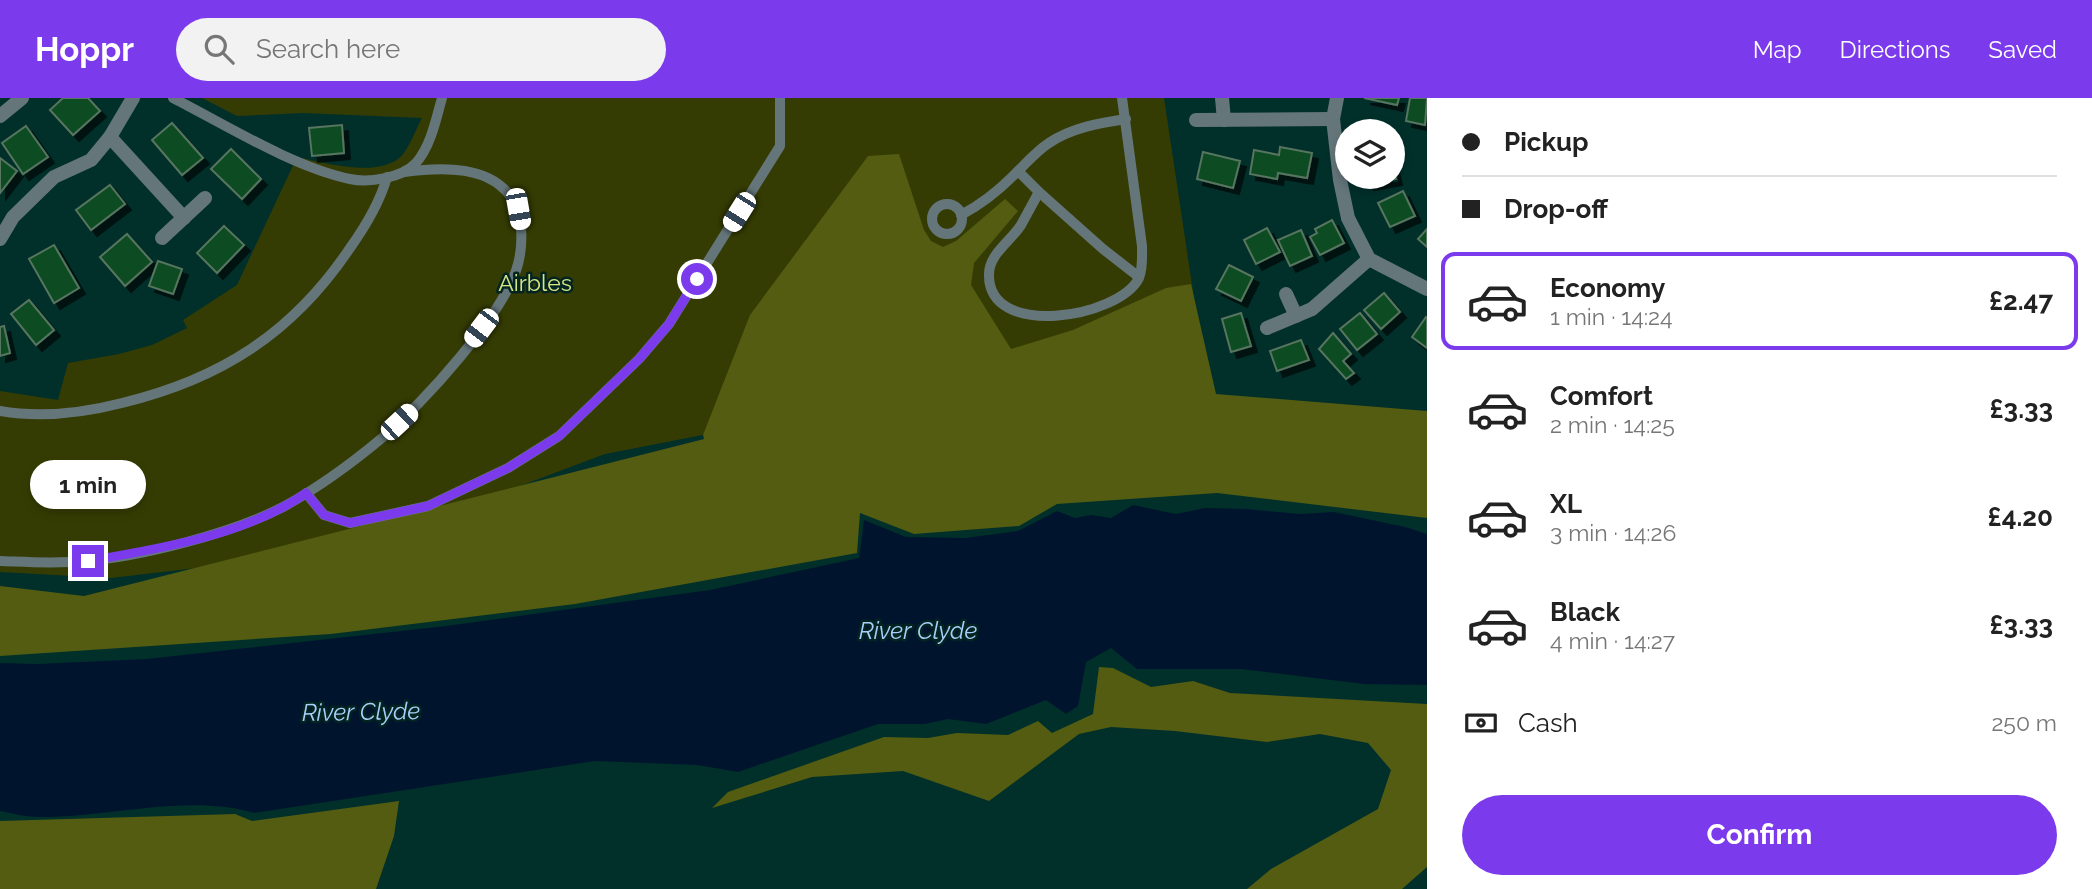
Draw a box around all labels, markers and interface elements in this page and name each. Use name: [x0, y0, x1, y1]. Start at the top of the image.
search box: [176, 18, 666, 81]
text: Hoppr: [35, 30, 134, 69]
icon: search: [200, 30, 238, 68]
text: Search here: [256, 34, 400, 64]
text: Map: [1753, 35, 1802, 64]
text: Directions: [1840, 35, 1950, 64]
text: Saved: [1988, 35, 2057, 64]
map controls: [1335, 119, 1405, 189]
button: layers: [1335, 119, 1405, 189]
text: Pickup: [1504, 127, 1589, 157]
car: [505, 186, 532, 232]
car: [719, 189, 760, 235]
text: Drop-off: [1504, 194, 1608, 224]
route start: [681, 263, 713, 295]
park label: Airbles: [498, 269, 572, 296]
icon: car: [1466, 270, 1529, 333]
text: Economy: [1550, 273, 1665, 303]
text: £2.47: [1989, 286, 2053, 316]
text: 1 min · 14:24: [1550, 303, 1673, 330]
car: [460, 305, 503, 351]
icon: car: [1466, 378, 1529, 441]
text: Comfort: [1550, 381, 1653, 411]
text: £3.33: [1989, 394, 2053, 424]
car: [377, 400, 422, 444]
text: 2 min · 14:25: [1550, 411, 1675, 438]
callout: 1 min: [30, 460, 146, 508]
text: 1 min: [59, 471, 117, 498]
icon: car: [1466, 486, 1529, 549]
text: XL: [1550, 489, 1582, 519]
text: £4.20: [1988, 502, 2053, 532]
text: 3 min · 14:26: [1550, 519, 1676, 546]
route end: [72, 545, 104, 577]
icon: car: [1466, 594, 1529, 657]
text: Black: [1550, 597, 1620, 627]
text: £3.33: [1989, 610, 2053, 640]
water label: River Clyde: [859, 616, 977, 645]
text: 4 min · 14:27: [1550, 627, 1675, 654]
water label: River Clyde: [301, 696, 421, 727]
icon: cash: [1462, 704, 1500, 742]
text: Cash: [1518, 708, 1578, 738]
text: 250 m: [1991, 709, 2057, 736]
button: Confirm: [1462, 795, 2057, 875]

